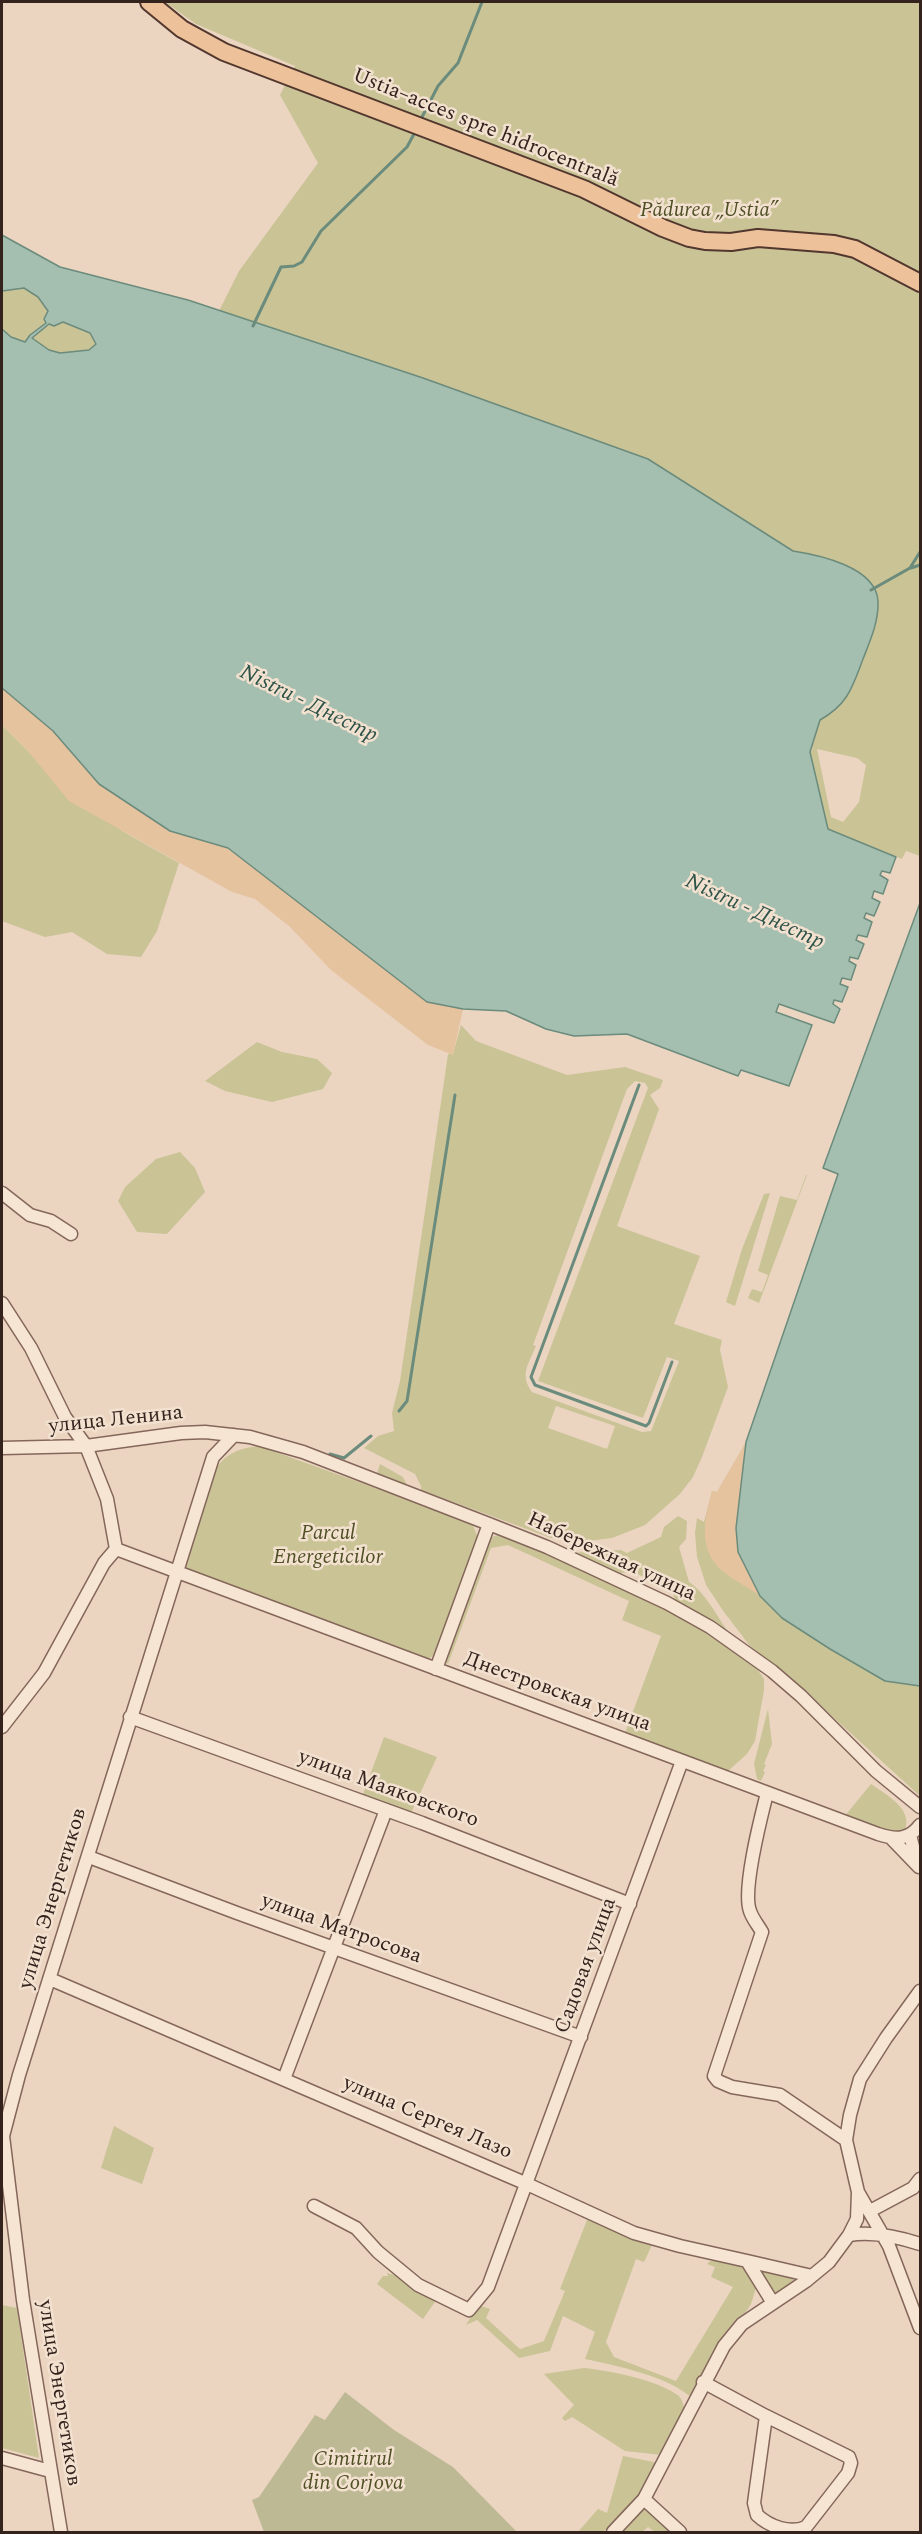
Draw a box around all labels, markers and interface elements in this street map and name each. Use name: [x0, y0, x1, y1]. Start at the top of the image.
street label: Ustia–acces spre hidrocentrală: [348, 64, 622, 194]
park label: Pădurea „Ustia”: [640, 199, 778, 225]
water label: Nistru - Днестр: [235, 660, 381, 750]
water label: Nistru - Днестр: [680, 869, 828, 957]
street label: улица Ленина: [48, 1401, 184, 1441]
street label: Набережная улица: [523, 1508, 699, 1608]
park label: Parcul Energeticilor: [273, 1522, 383, 1572]
street label: Днестровская улица: [460, 1648, 654, 1738]
street label: улица Маяковского: [294, 1746, 482, 1834]
street label: улица Энергетиков: [15, 1806, 93, 1992]
street label: улица Матросова: [257, 1889, 425, 1971]
street label: Садовая улица: [551, 1895, 623, 2037]
street label: улица Сергея Лазо: [339, 2072, 515, 2166]
street label: улица Энергетиков: [31, 2298, 85, 2488]
park label: Cimitirul din Corjova: [303, 2448, 403, 2498]

